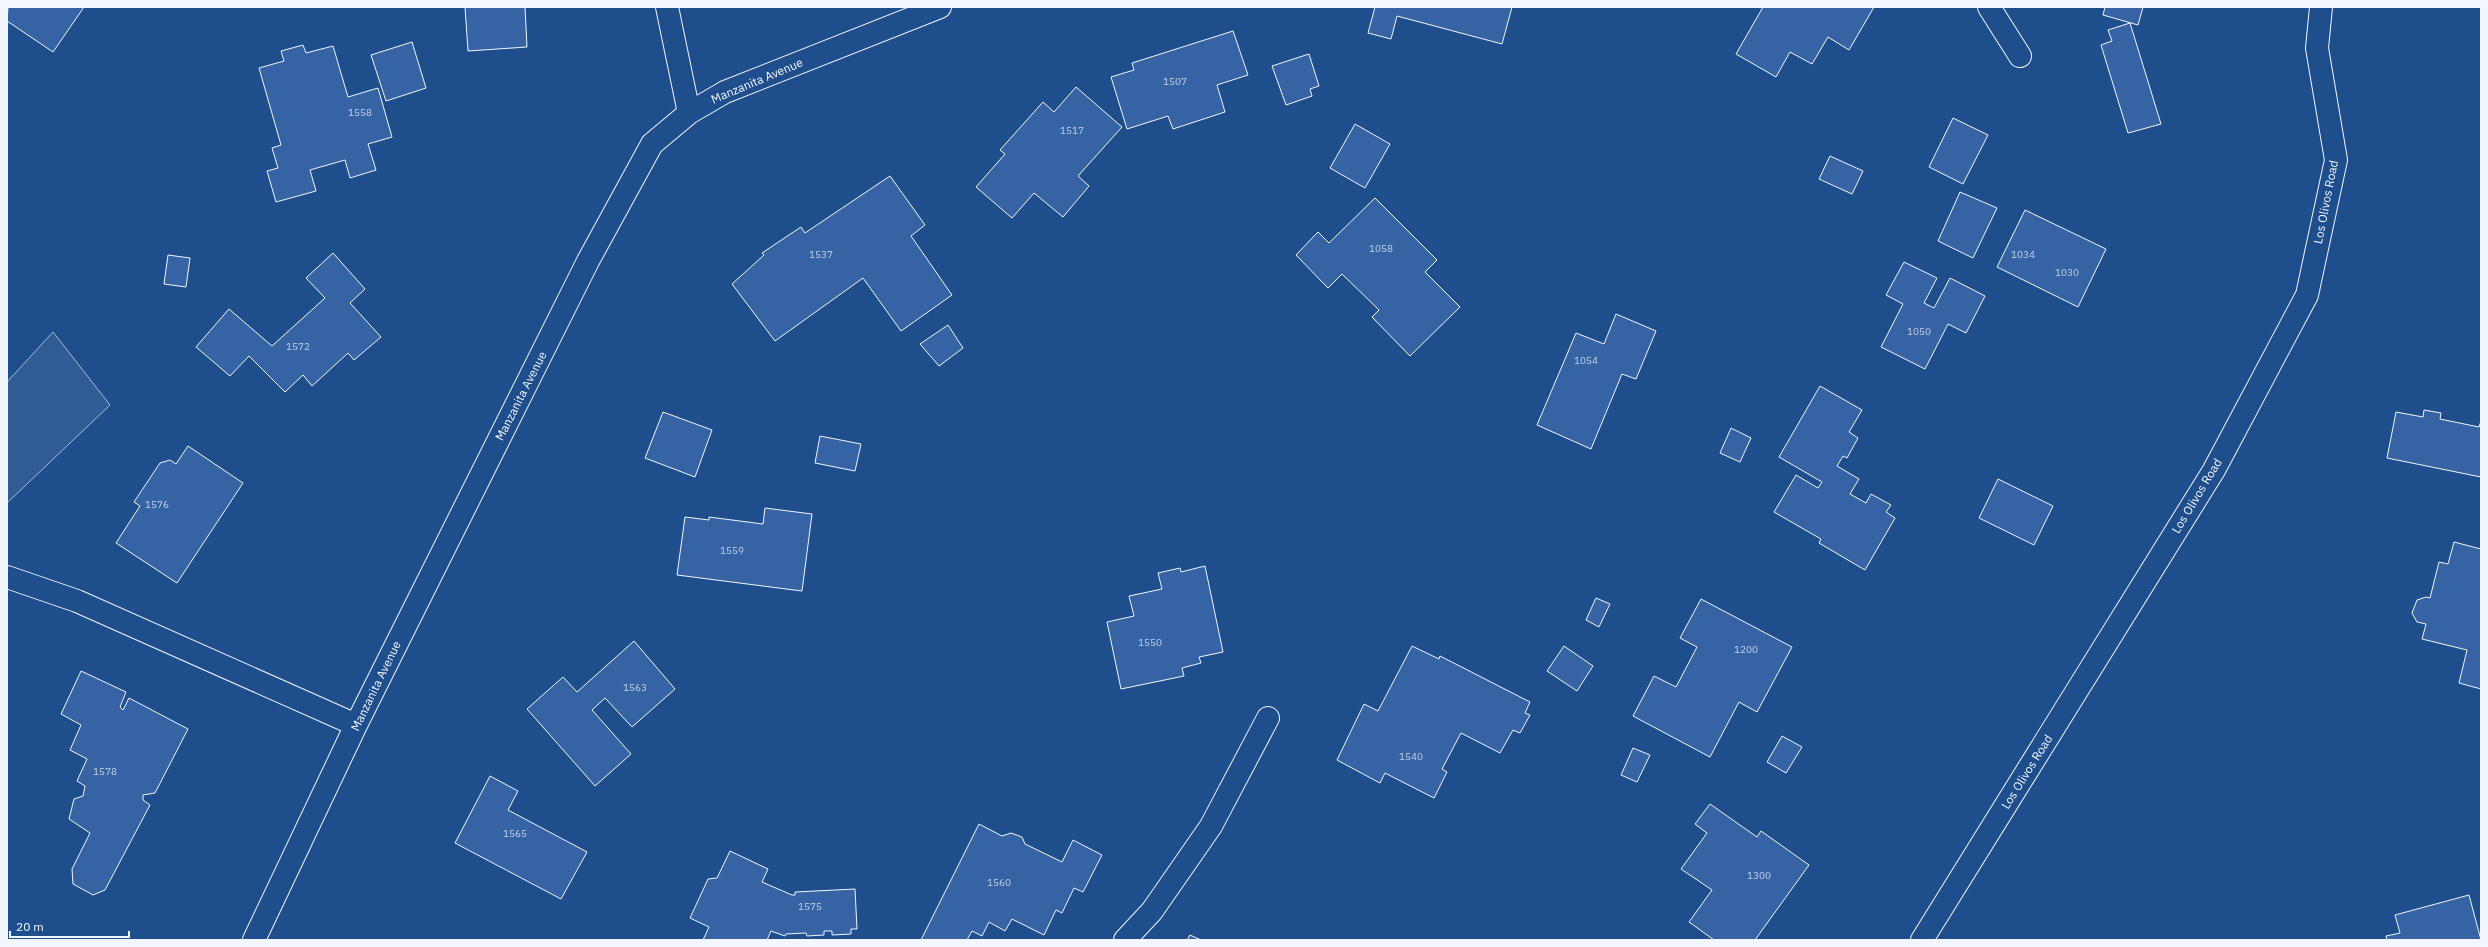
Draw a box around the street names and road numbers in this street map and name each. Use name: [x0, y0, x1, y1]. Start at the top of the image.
street label: Manzanita Avenue: [709, 54, 805, 107]
street label: Los Olivos Road: [2310, 159, 2341, 245]
street label: Manzanita Avenue: [492, 348, 550, 443]
street label: Los Olivos Road: [2168, 456, 2225, 536]
street label: Manzanita Avenue: [347, 638, 404, 733]
street label: Los Olivos Road: [1998, 732, 2055, 812]

